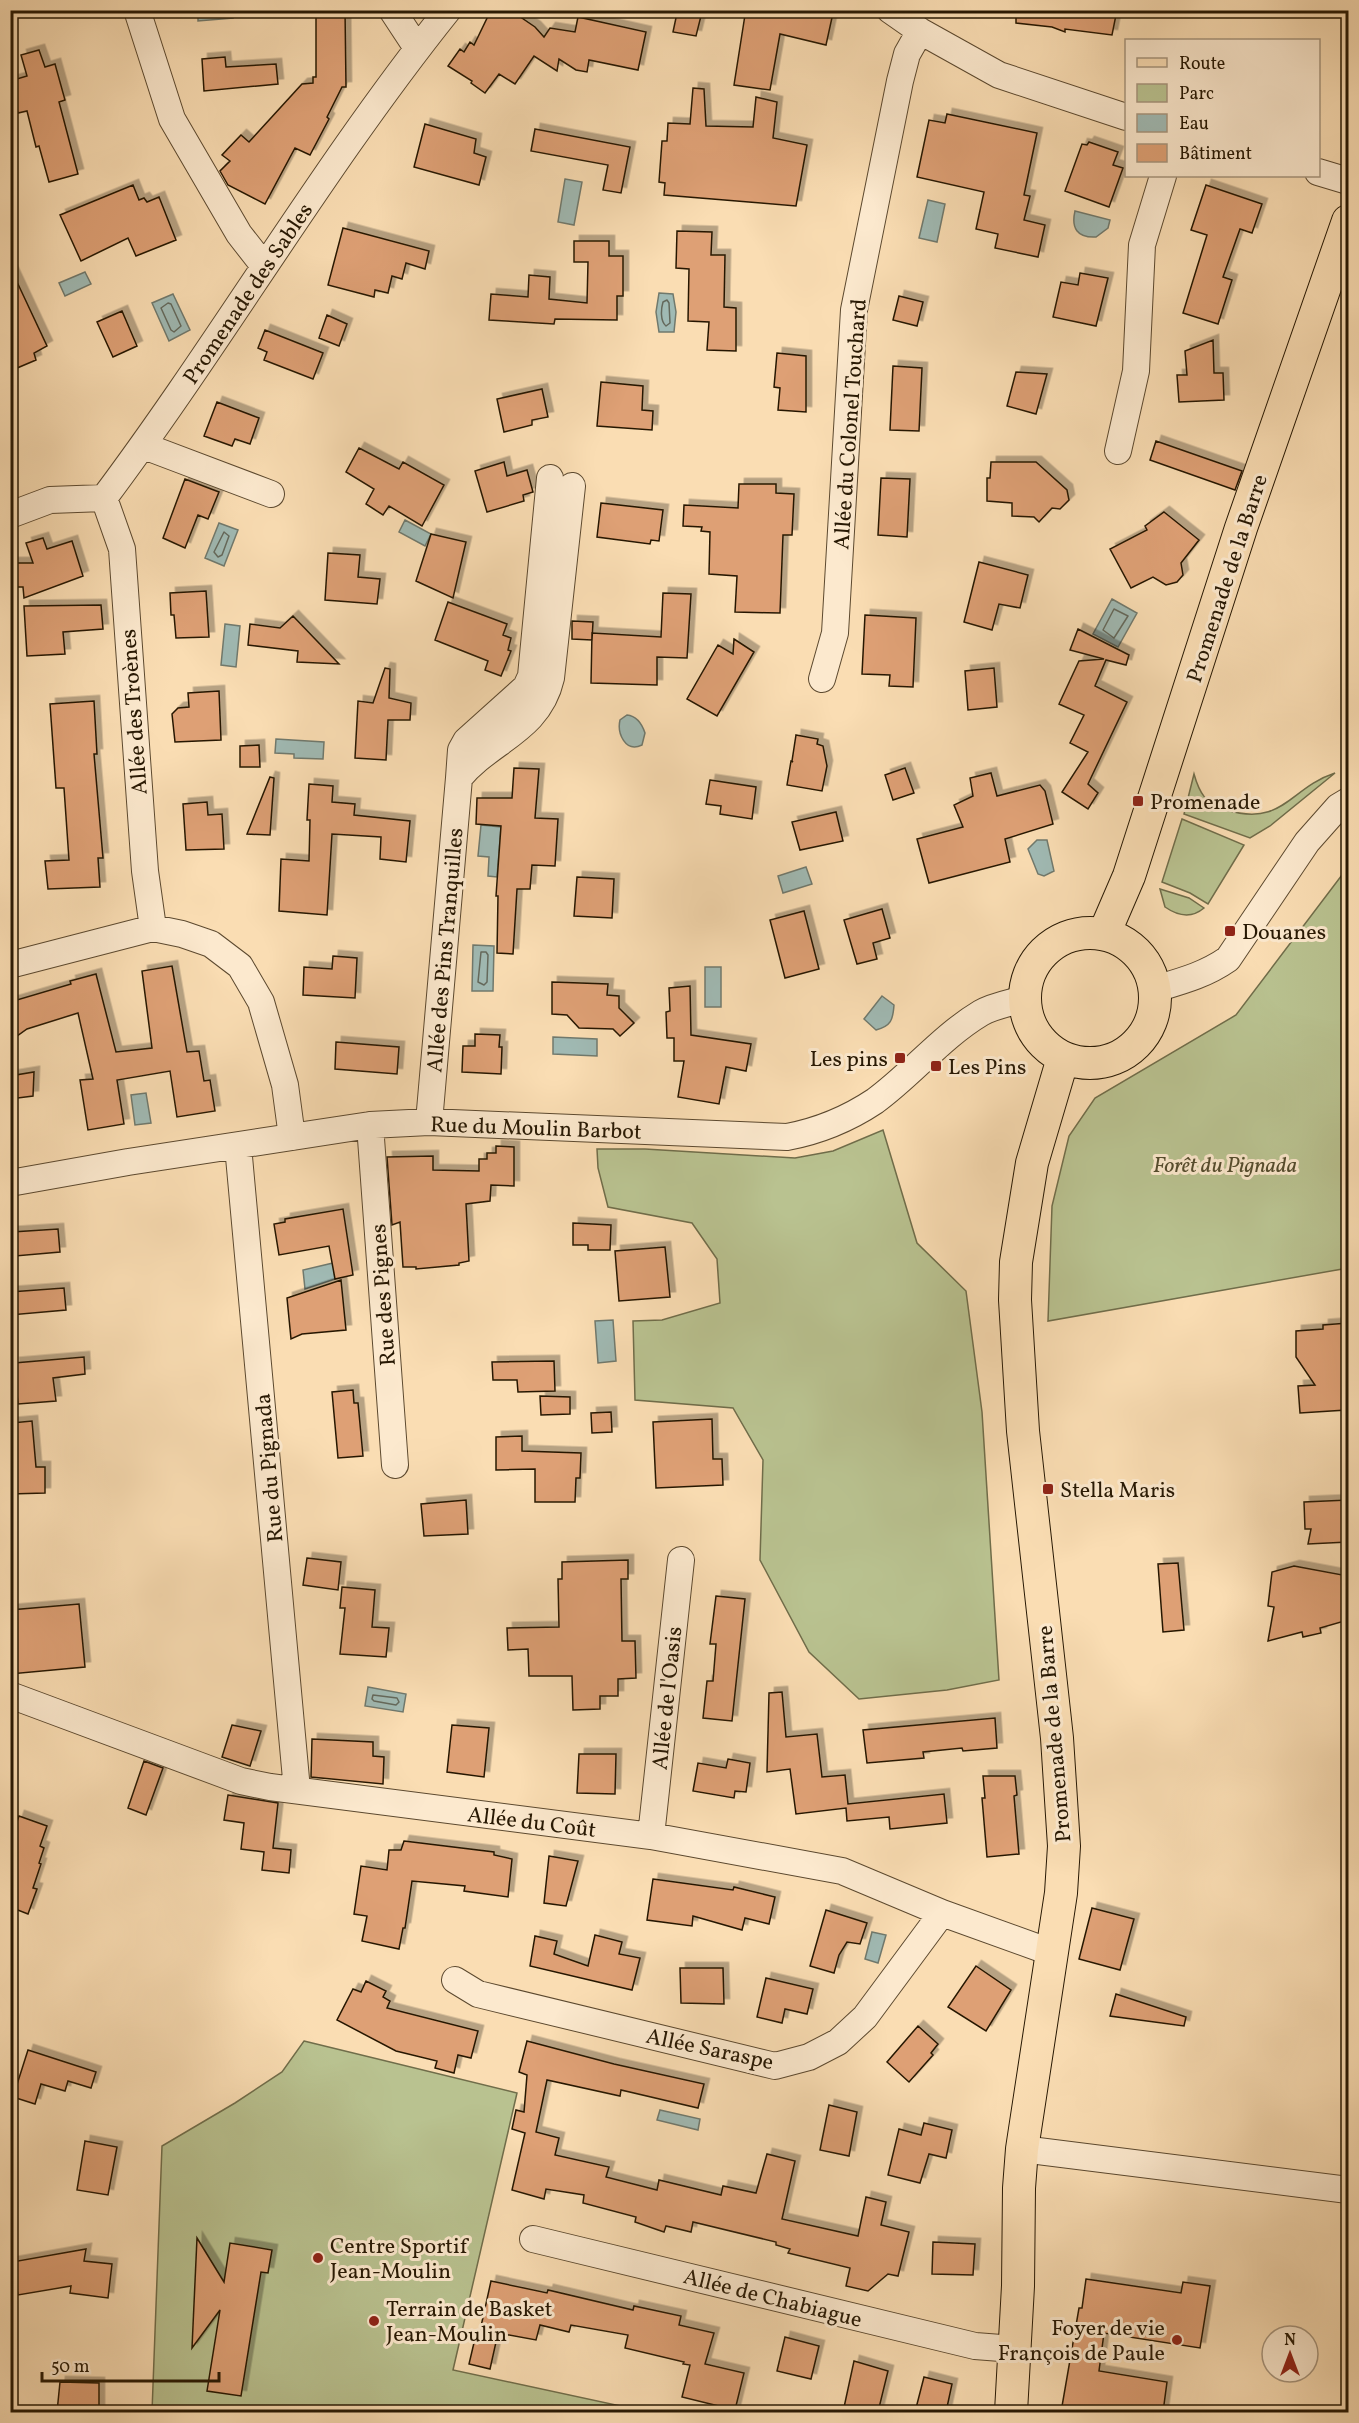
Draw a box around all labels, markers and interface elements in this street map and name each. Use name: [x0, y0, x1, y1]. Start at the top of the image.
legend: [1125, 39, 1320, 177]
text: Route: [1179, 52, 1225, 77]
text: Parc: [1179, 82, 1214, 107]
text: Eau: [1179, 112, 1209, 137]
text: Bâtiment: [1179, 142, 1252, 167]
street label: Promenade des Sables: [177, 197, 321, 391]
street label: Allée du Colonel Touchard: [827, 298, 876, 551]
street label: Promenade de la Barre: [1180, 470, 1277, 687]
street label: Allée des Troènes: [114, 628, 157, 796]
place label: Promenade: [1150, 788, 1261, 819]
marker: Promenade: [1131, 794, 1145, 808]
street label: Allée des Pins Tranquilles: [420, 827, 473, 1074]
place label: Douanes: [1242, 918, 1326, 949]
marker: Douanes: [1223, 924, 1237, 938]
place label: Les pins: [810, 1045, 888, 1076]
marker: Les pins: [893, 1051, 907, 1065]
place label: Les Pins: [948, 1053, 1027, 1084]
marker: Les Pins: [929, 1059, 943, 1073]
street label: Rue du Moulin Barbot: [430, 1110, 643, 1149]
park label: Forêt du Pignada: [1153, 1151, 1297, 1182]
street label: Rue des Pignes: [364, 1223, 405, 1367]
street label: Rue du Pignada: [249, 1392, 292, 1544]
place label: Stella Maris: [1060, 1476, 1175, 1507]
marker: Stella Maris: [1041, 1482, 1055, 1496]
street label: Promenade de la Barre: [1031, 1624, 1080, 1844]
street label: Allée de l'Oasis: [646, 1625, 691, 1772]
street label: Allée du Coût: [466, 1800, 598, 1847]
street label: Allée Saraspe: [643, 2022, 776, 2079]
place label: Centre Sportif Jean-Moulin: [330, 2232, 470, 2288]
marker: Centre Sportif Jean-Moulin: [311, 2251, 325, 2265]
street label: Allée de Chabiague: [680, 2262, 865, 2337]
place label: Terrain de Basket Jean-Moulin: [386, 2295, 553, 2351]
marker: Terrain de Basket Jean-Moulin: [367, 2314, 381, 2328]
place label: Foyer de vie François de Paule: [998, 2314, 1165, 2370]
north arrow: [1260, 2324, 1320, 2384]
text: N: [1284, 2330, 1296, 2352]
marker: Foyer de vie François de Paule: [1170, 2333, 1184, 2347]
scale bar: [42, 2345, 219, 2383]
text: 50 m: [51, 2355, 90, 2380]

